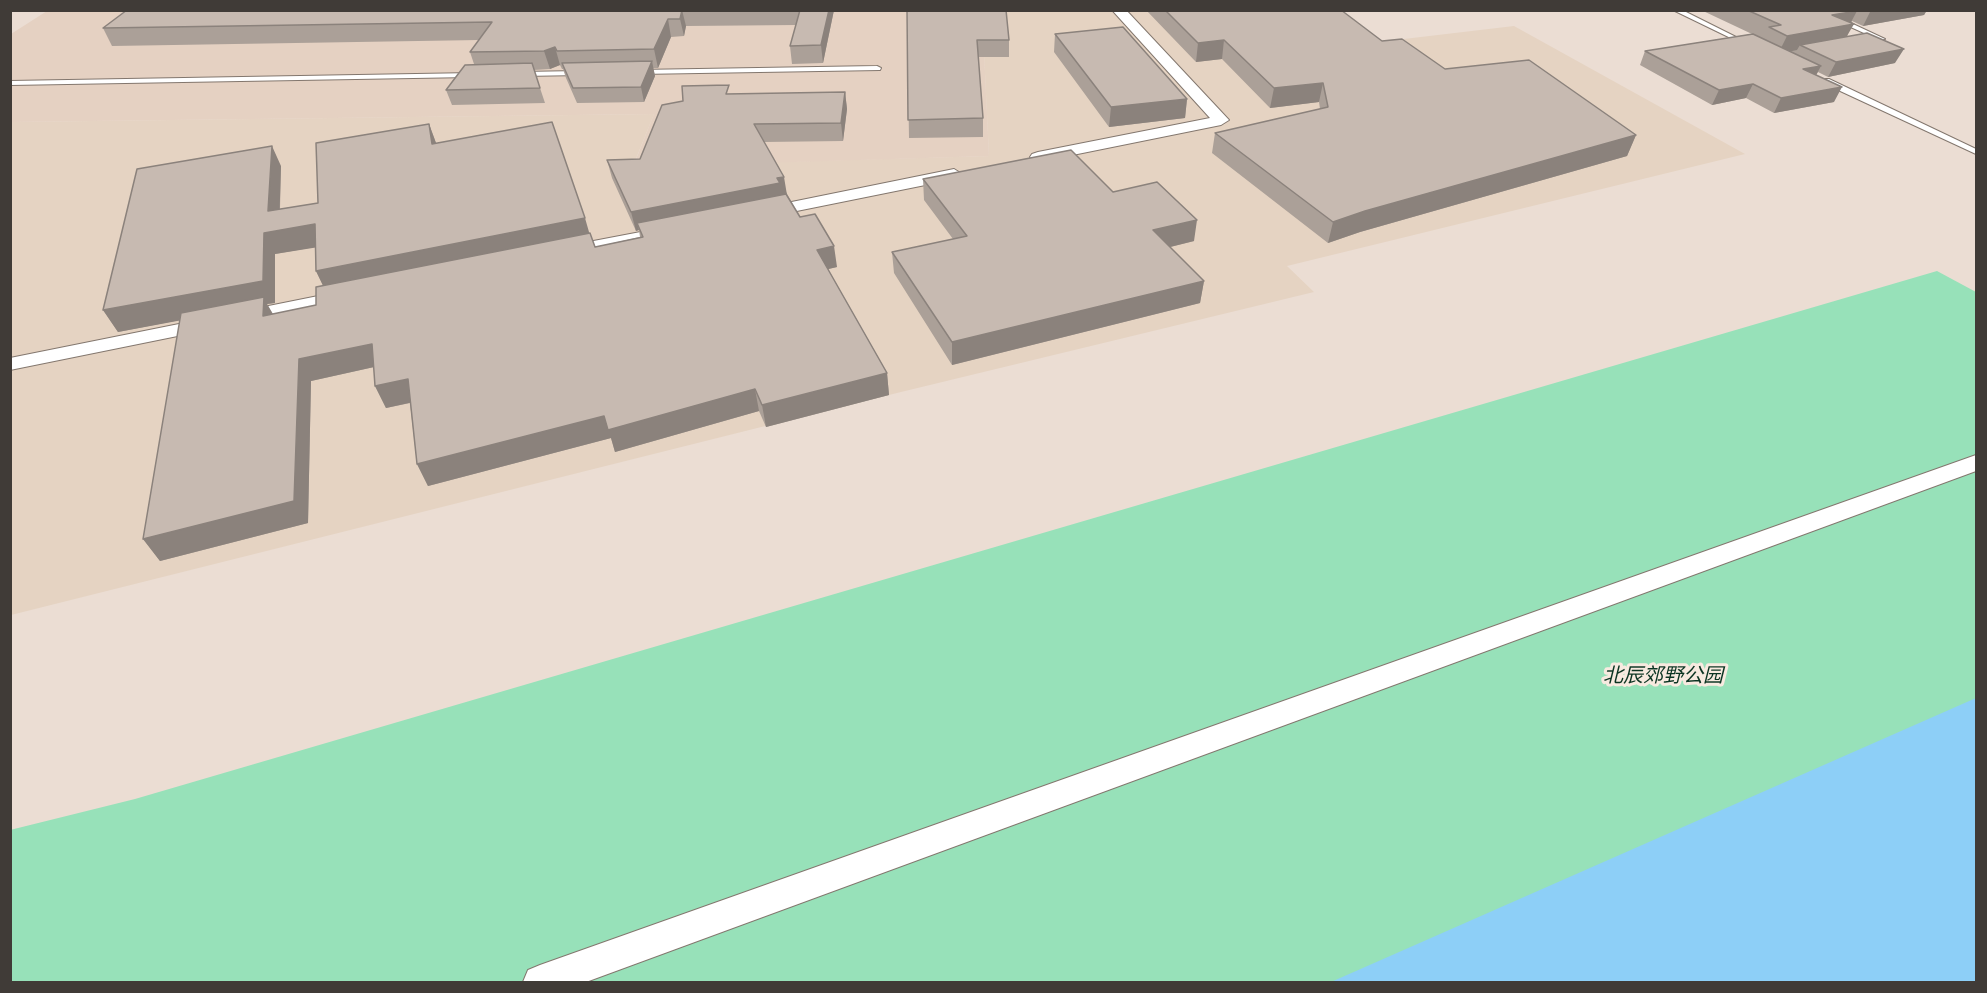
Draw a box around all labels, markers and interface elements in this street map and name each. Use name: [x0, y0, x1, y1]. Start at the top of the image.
park label: 北辰郊野公园: [1603, 662, 1723, 686]

